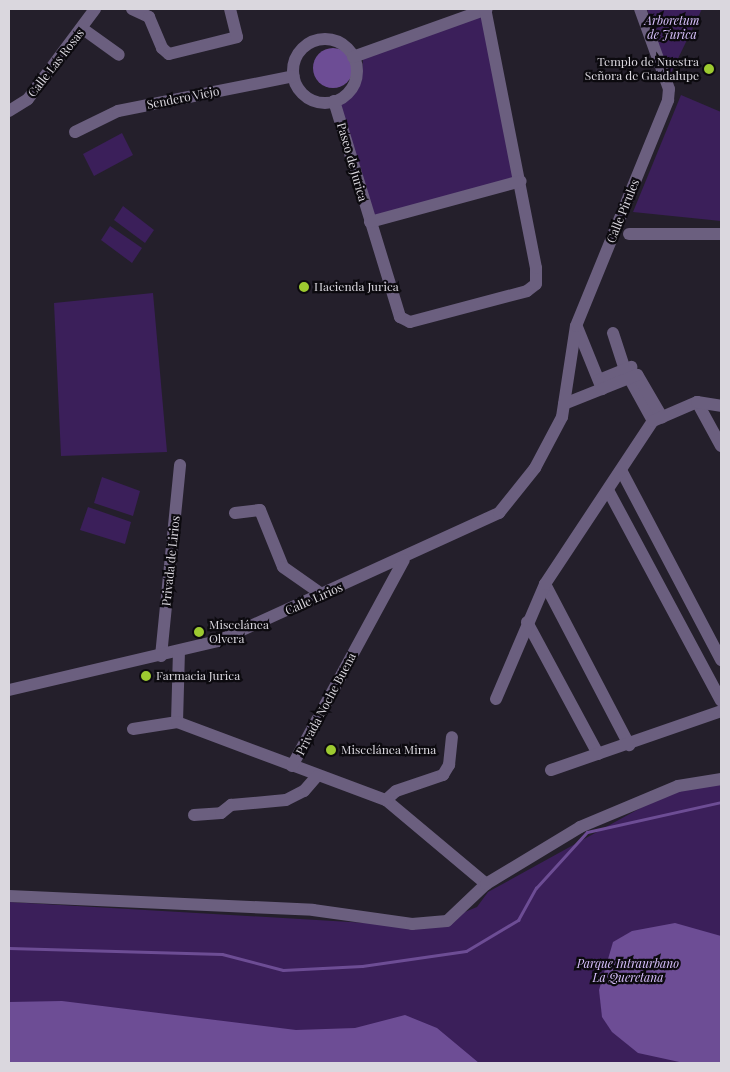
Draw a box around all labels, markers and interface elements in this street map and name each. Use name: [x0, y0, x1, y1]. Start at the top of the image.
park label: Arboretum de Jurica: [644, 14, 700, 42]
street label: Calle Las Rosas: [25, 26, 87, 100]
place label: Templo de Nuestra Señora de Guadalupe: [585, 55, 699, 83]
marker: Templo de Nuestra Señora de Guadalupe: [703, 63, 715, 75]
street label: Sendero Viejo: [145, 84, 221, 112]
street label: Paseo de Jurica: [334, 121, 370, 203]
street label: Calle Pirules: [604, 177, 642, 245]
place label: Hacienda Jurica: [314, 280, 399, 294]
marker: Hacienda Jurica: [298, 281, 310, 293]
street label: Privada de Lirios: [159, 515, 183, 607]
street label: Calle Lirios: [283, 580, 345, 618]
place label: Miscelánea Olvera: [209, 618, 269, 646]
marker: Miscelánea Olvera: [193, 626, 205, 638]
street label: Privada Noche Buena: [293, 650, 359, 758]
place label: Farmacia Jurica: [156, 669, 240, 683]
marker: Farmacia Jurica: [140, 670, 152, 682]
place label: Miscelánea Mirna: [341, 743, 436, 757]
marker: Miscelánea Mirna: [325, 744, 337, 756]
park label: Parque Intraurbano La Queretana: [577, 957, 679, 985]

